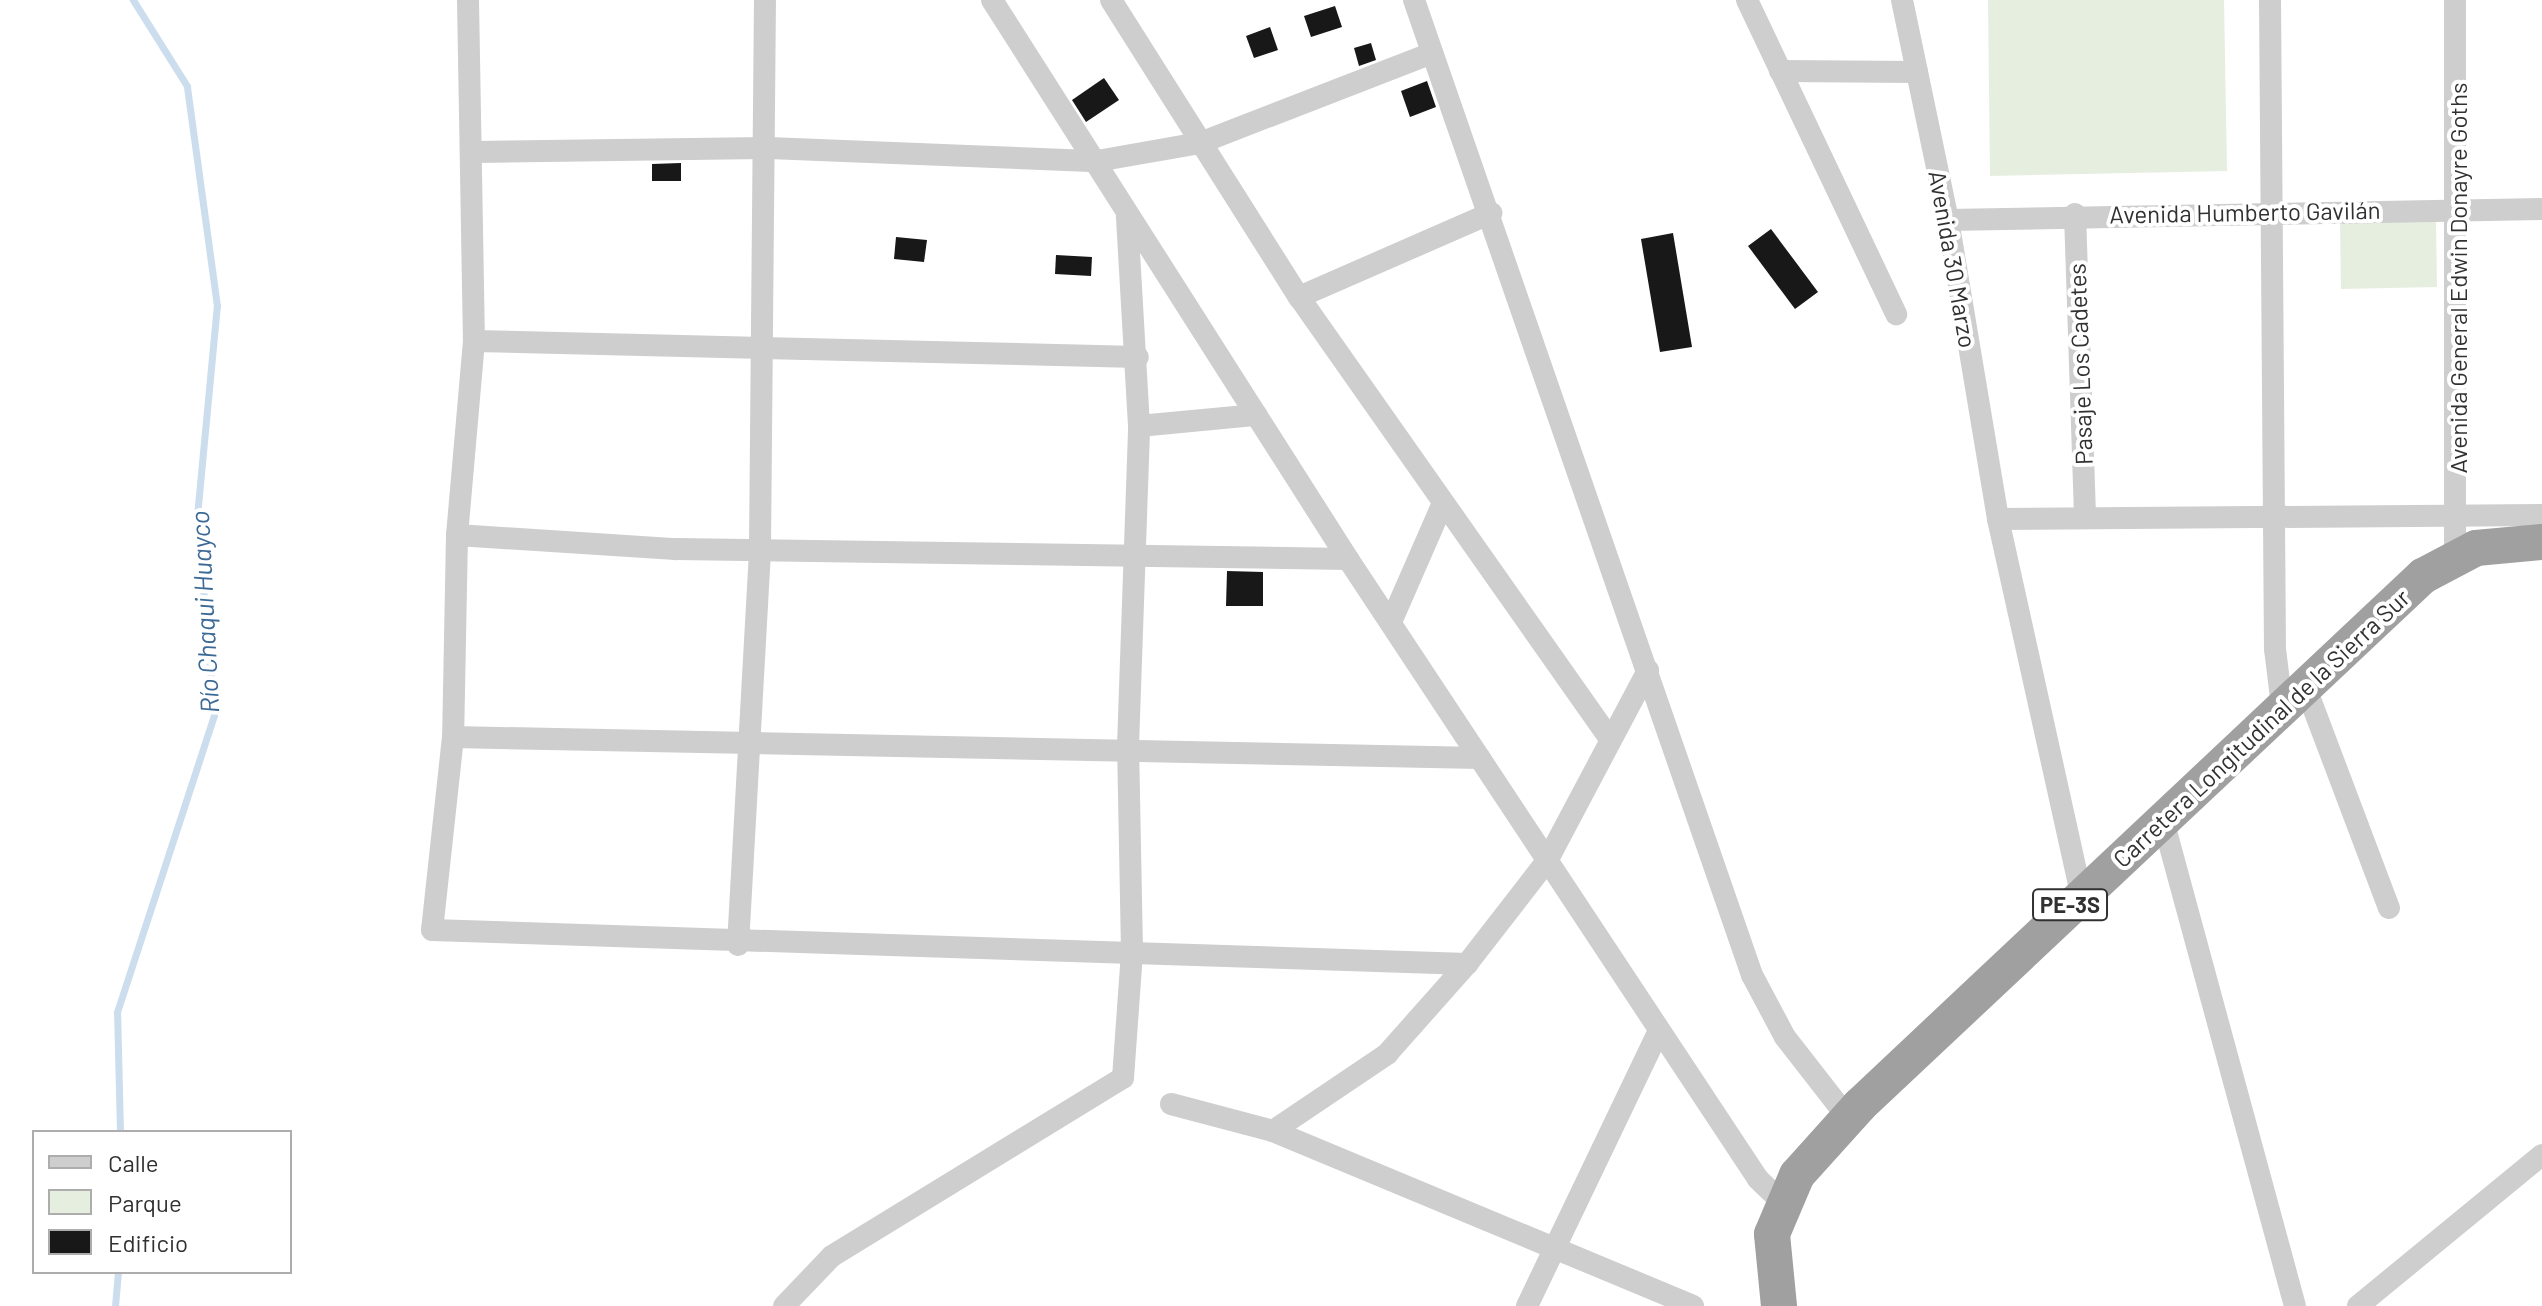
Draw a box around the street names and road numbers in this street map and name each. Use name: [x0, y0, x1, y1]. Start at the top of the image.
street label: Avenida General Edwin Donayre Goths: [2444, 82, 2472, 474]
street label: Avenida 30 Marzo: [1923, 168, 1983, 350]
street label: Avenida Humberto Gavilán: [2109, 195, 2381, 229]
street label: Pasaje Los Cadetes: [2062, 263, 2098, 465]
street label: Carretera Longitudinal de la Sierra Sur: [2107, 583, 2415, 873]
road number: PE-3S: [2032, 887, 2108, 923]

